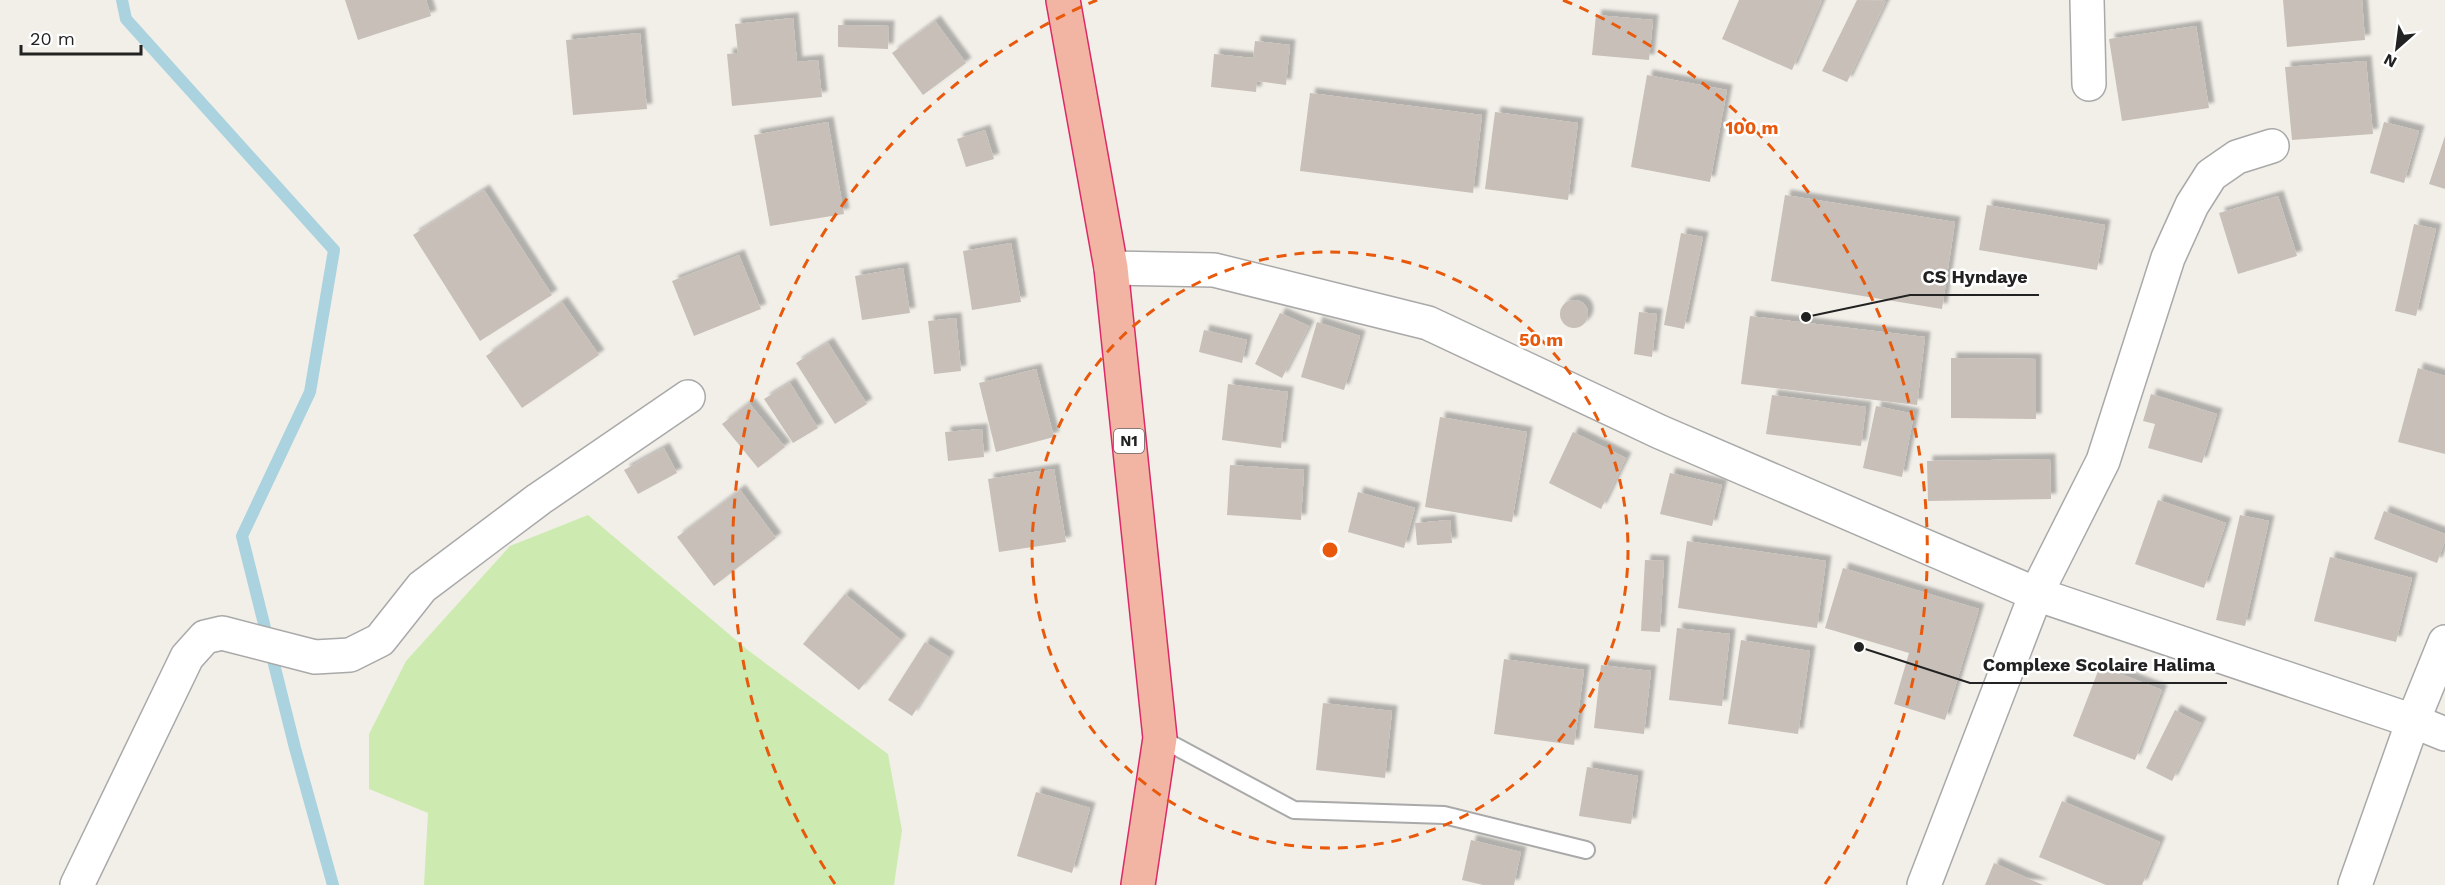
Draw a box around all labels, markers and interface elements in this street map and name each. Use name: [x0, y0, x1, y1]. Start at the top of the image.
scale bar: [21, 18, 141, 56]
north arrow: [2367, 18, 2427, 78]
text: 20 m: [30, 28, 75, 49]
text: N: [2380, 50, 2400, 72]
text: 100 m: [1725, 117, 1779, 138]
callout: CS Hyndaye: [1910, 259, 2039, 295]
text: CS Hyndaye: [1922, 266, 2028, 287]
text: 50 m: [1519, 329, 1563, 350]
road number: N1: [1114, 429, 1144, 453]
centre of rings: [1320, 540, 1340, 560]
callout: Complexe Scolaire Halima: [1970, 647, 2227, 683]
text: Complexe Scolaire Halima: [1983, 654, 2216, 675]

